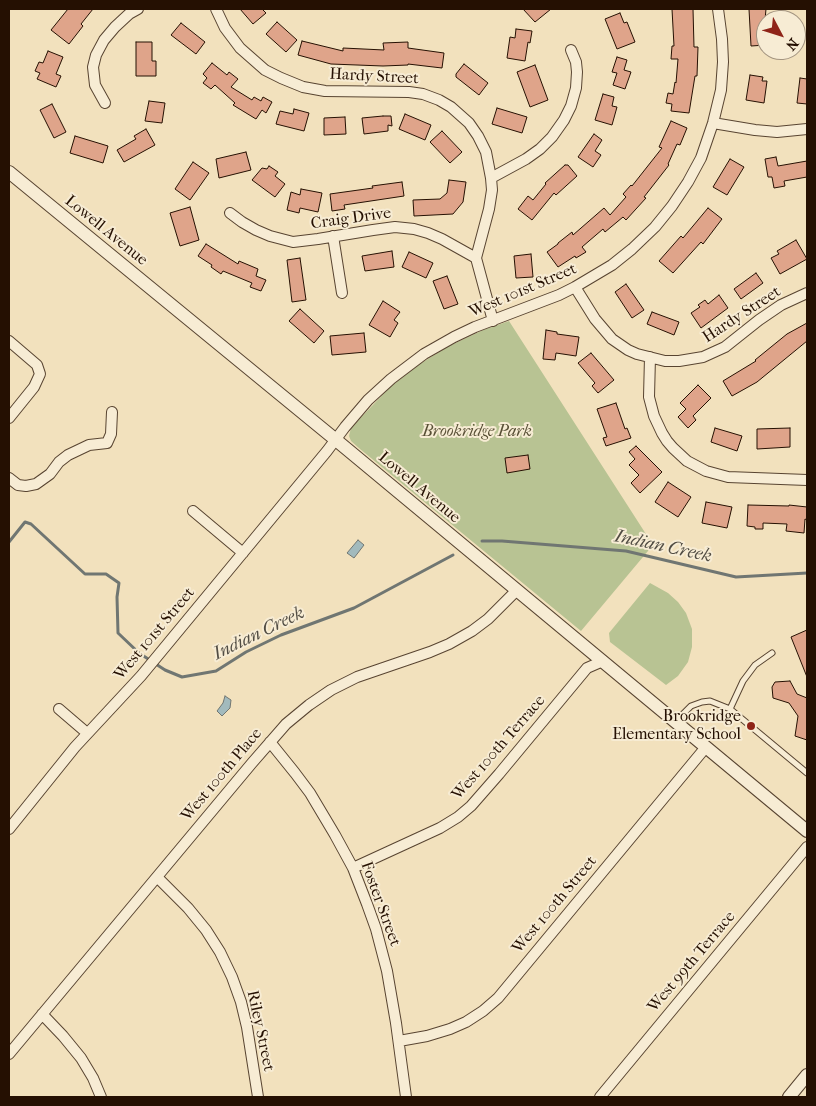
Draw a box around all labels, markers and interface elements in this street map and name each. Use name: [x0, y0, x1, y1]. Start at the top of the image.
north arrow: [756, 10, 806, 60]
text: N: [782, 35, 802, 54]
street label: Hardy Street: [329, 65, 419, 89]
street label: Lowell Avenue: [61, 192, 151, 270]
street label: Craig Drive: [310, 204, 392, 234]
street label: West 101st Street: [466, 260, 580, 322]
street label: Hardy Street: [699, 283, 785, 347]
park label: Brookridge Park: [422, 422, 532, 442]
street label: Lowell Avenue: [374, 448, 464, 528]
water label: Indian Creek: [612, 526, 714, 568]
street label: West 101st Street: [111, 584, 199, 684]
water label: Indian Creek: [210, 603, 308, 665]
street label: West 100th Terrace: [448, 692, 550, 804]
place label: Brookridge Elementary School: [612, 707, 741, 745]
marker: Brookridge Elementary School: [745, 720, 757, 732]
street label: West 100th Place: [178, 725, 266, 825]
street label: West 100th Street: [509, 852, 601, 958]
street label: Foster Street: [356, 859, 404, 949]
street label: West 99th Terrace: [644, 908, 740, 1016]
street label: Riley Street: [242, 989, 278, 1073]

